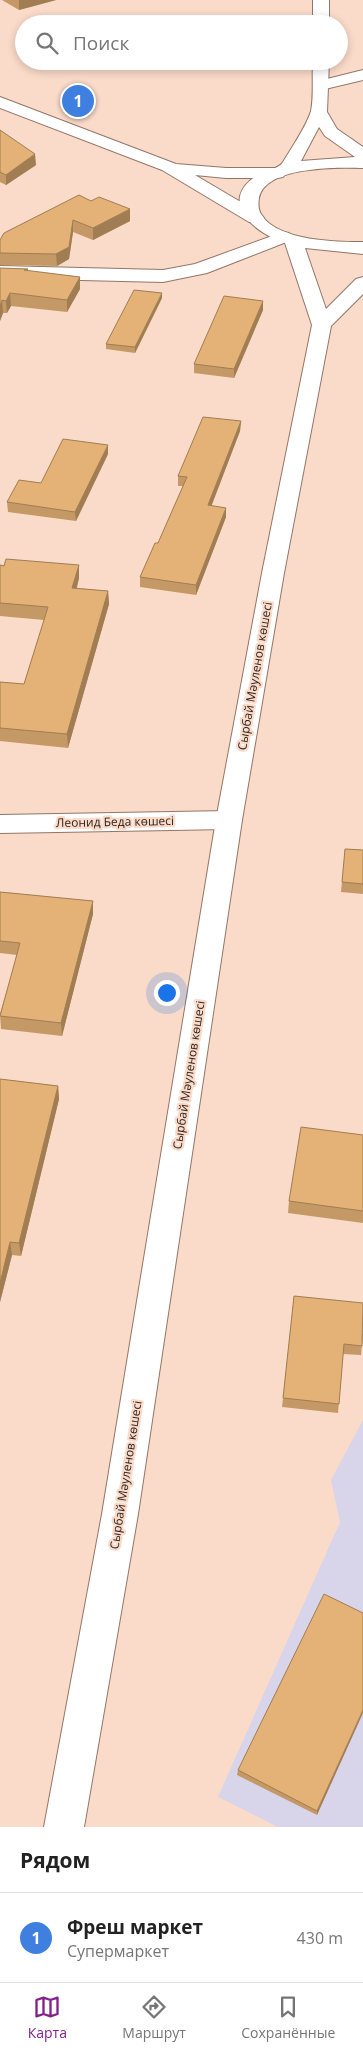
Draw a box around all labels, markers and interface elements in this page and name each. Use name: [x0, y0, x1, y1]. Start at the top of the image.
search box: [15, 15, 348, 70]
icon: search: [33, 29, 61, 57]
text: Поиск: [73, 30, 129, 56]
pin: 1: [62, 82, 94, 120]
street label: Сырбай Мәуленов көшесі: [233, 600, 276, 751]
street label: Леонид Беда көшесі: [56, 812, 174, 831]
your location: [154, 980, 180, 1006]
street label: Сырбай Мәуленов көшесі: [168, 999, 209, 1150]
street label: Сырбай Мәуленов көшесі: [105, 1399, 146, 1550]
text: Рядом: [20, 1846, 90, 1874]
text: Фреш маркет: [67, 1914, 203, 1940]
text: 1: [31, 1927, 41, 1949]
text: 430 m: [297, 1927, 343, 1949]
text: Супермаркет: [67, 1940, 169, 1962]
tab: Карта: [28, 1993, 67, 2042]
tab: Маршрут: [122, 1993, 186, 2042]
tab: Сохранённые: [241, 1993, 335, 2042]

